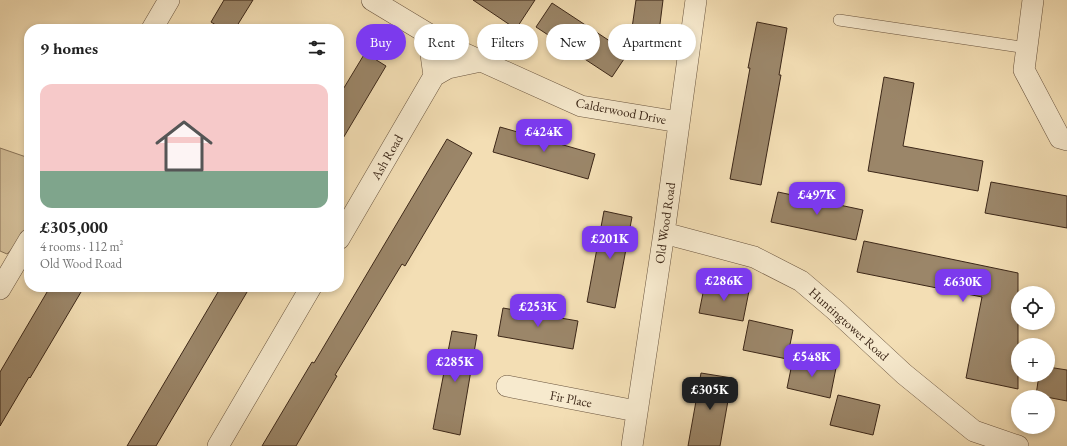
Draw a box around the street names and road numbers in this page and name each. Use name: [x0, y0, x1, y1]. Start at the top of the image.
street label: Calderwood Drive: [574, 94, 668, 128]
street label: Ash Road: [367, 131, 407, 184]
street label: Old Wood Road: [651, 181, 679, 265]
street label: Huntingtower Road: [805, 284, 893, 365]
street label: Fir Place: [549, 387, 593, 411]

